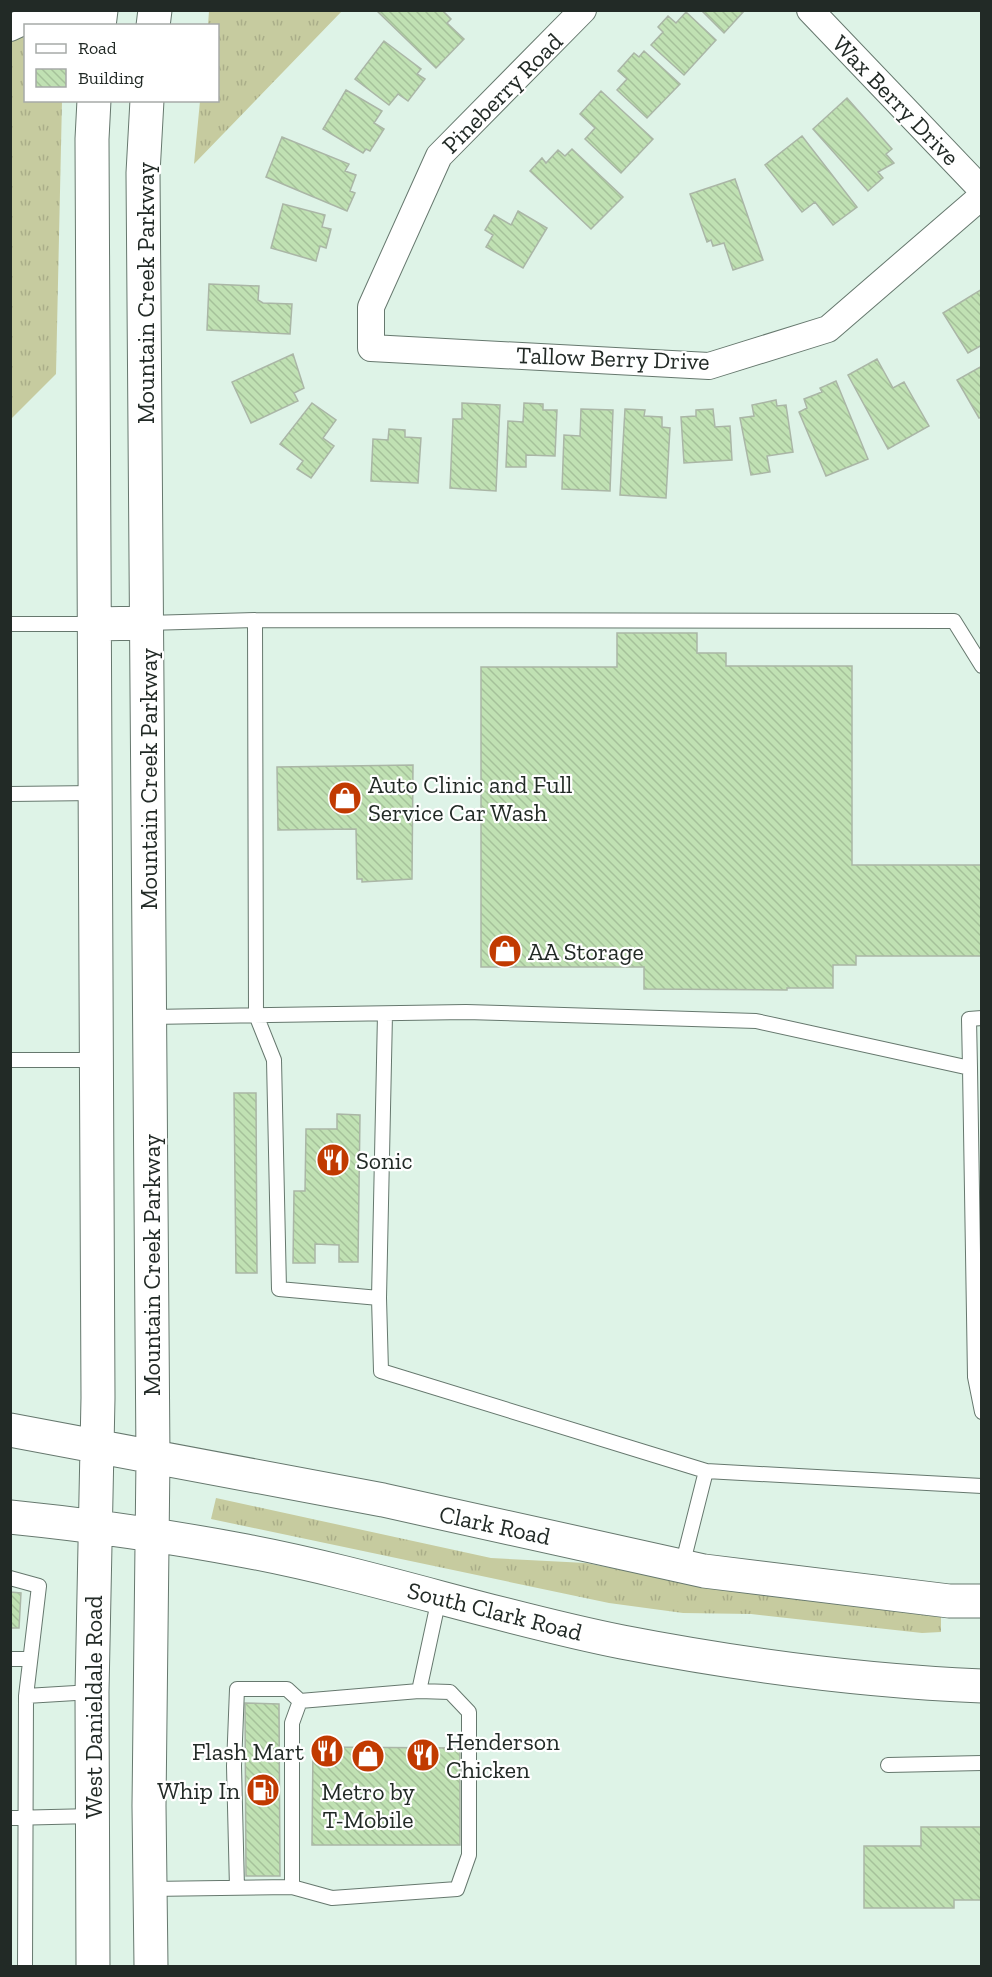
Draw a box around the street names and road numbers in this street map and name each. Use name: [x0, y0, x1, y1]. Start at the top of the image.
street label: Pineberry Road: [436, 27, 568, 159]
street label: Wax Berry Drive: [826, 29, 966, 171]
street label: Mountain Creek Parkway: [131, 161, 160, 424]
street label: Tallow Berry Drive: [516, 340, 710, 376]
street label: Mountain Creek Parkway: [134, 647, 163, 910]
street label: Mountain Creek Parkway: [137, 1133, 166, 1396]
street label: Clark Road: [437, 1499, 553, 1551]
street label: South Clark Road: [405, 1575, 585, 1647]
street label: West Danieldale Road: [79, 1595, 108, 1819]

